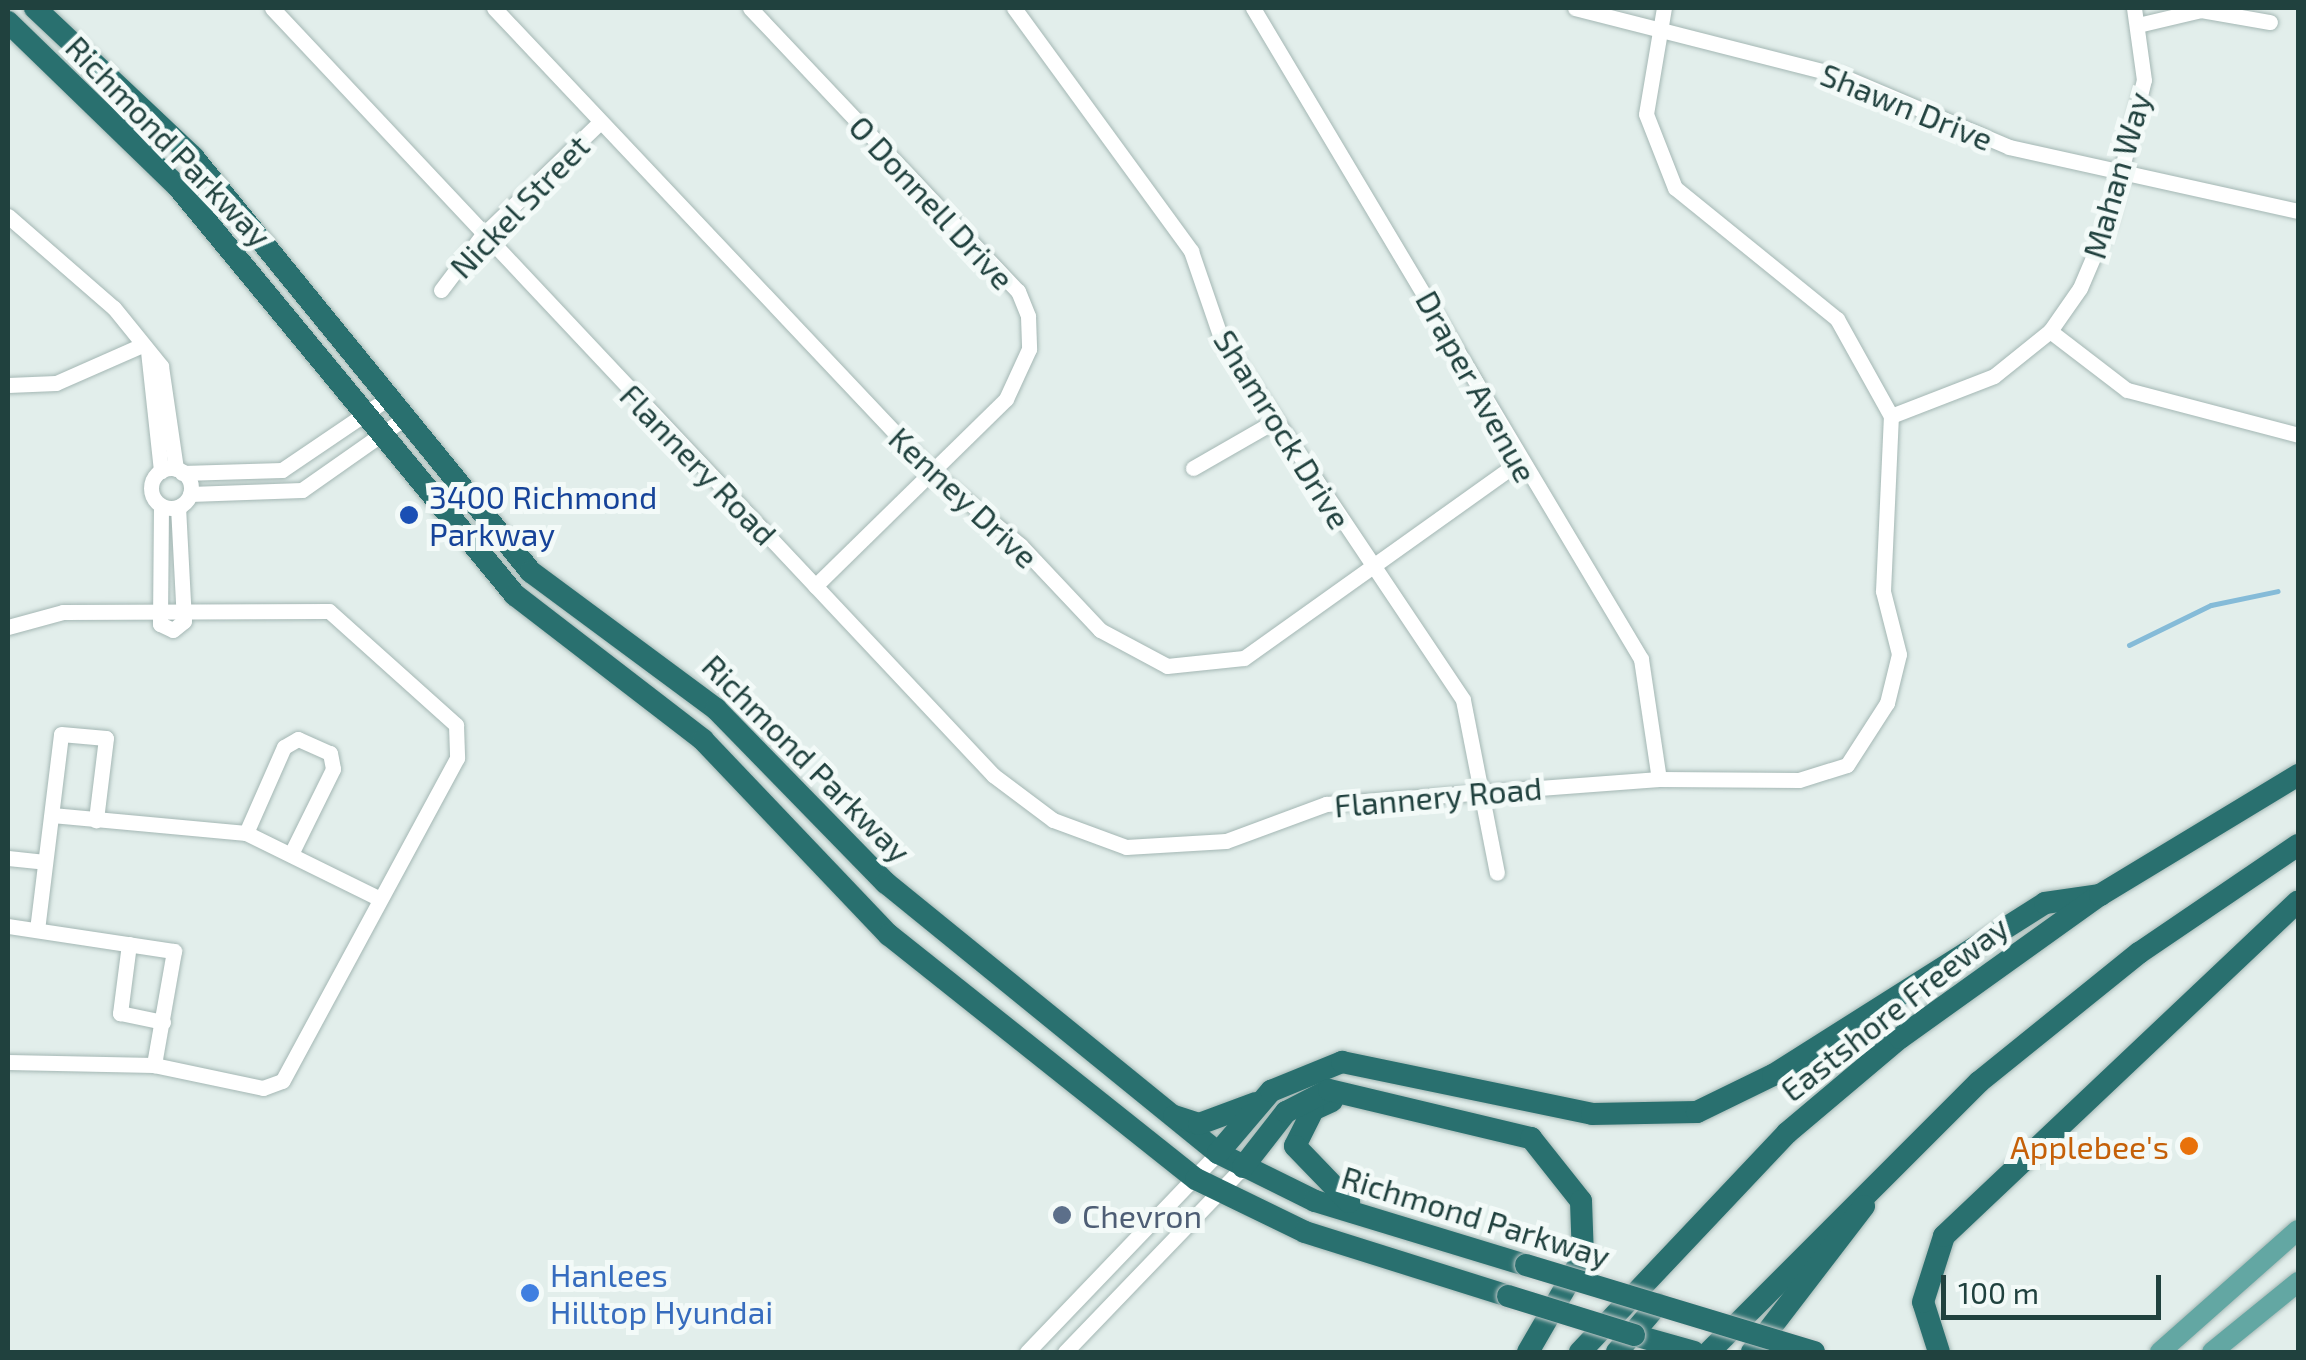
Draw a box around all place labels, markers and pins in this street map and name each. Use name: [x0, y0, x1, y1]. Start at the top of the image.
place label: 3400 Richmond Parkway: [429, 478, 657, 553]
marker: 3400 Richmond Parkway: [398, 504, 420, 526]
place label: Applebee's: [2010, 1127, 2169, 1165]
marker: Applebee's: [2178, 1135, 2200, 1157]
place label: Chevron: [1082, 1196, 1202, 1234]
marker: Chevron: [1051, 1204, 1073, 1226]
place label: Hanlees Hilltop Hyundai: [550, 1256, 773, 1331]
marker: Hanlees Hilltop Hyundai: [519, 1282, 541, 1304]

